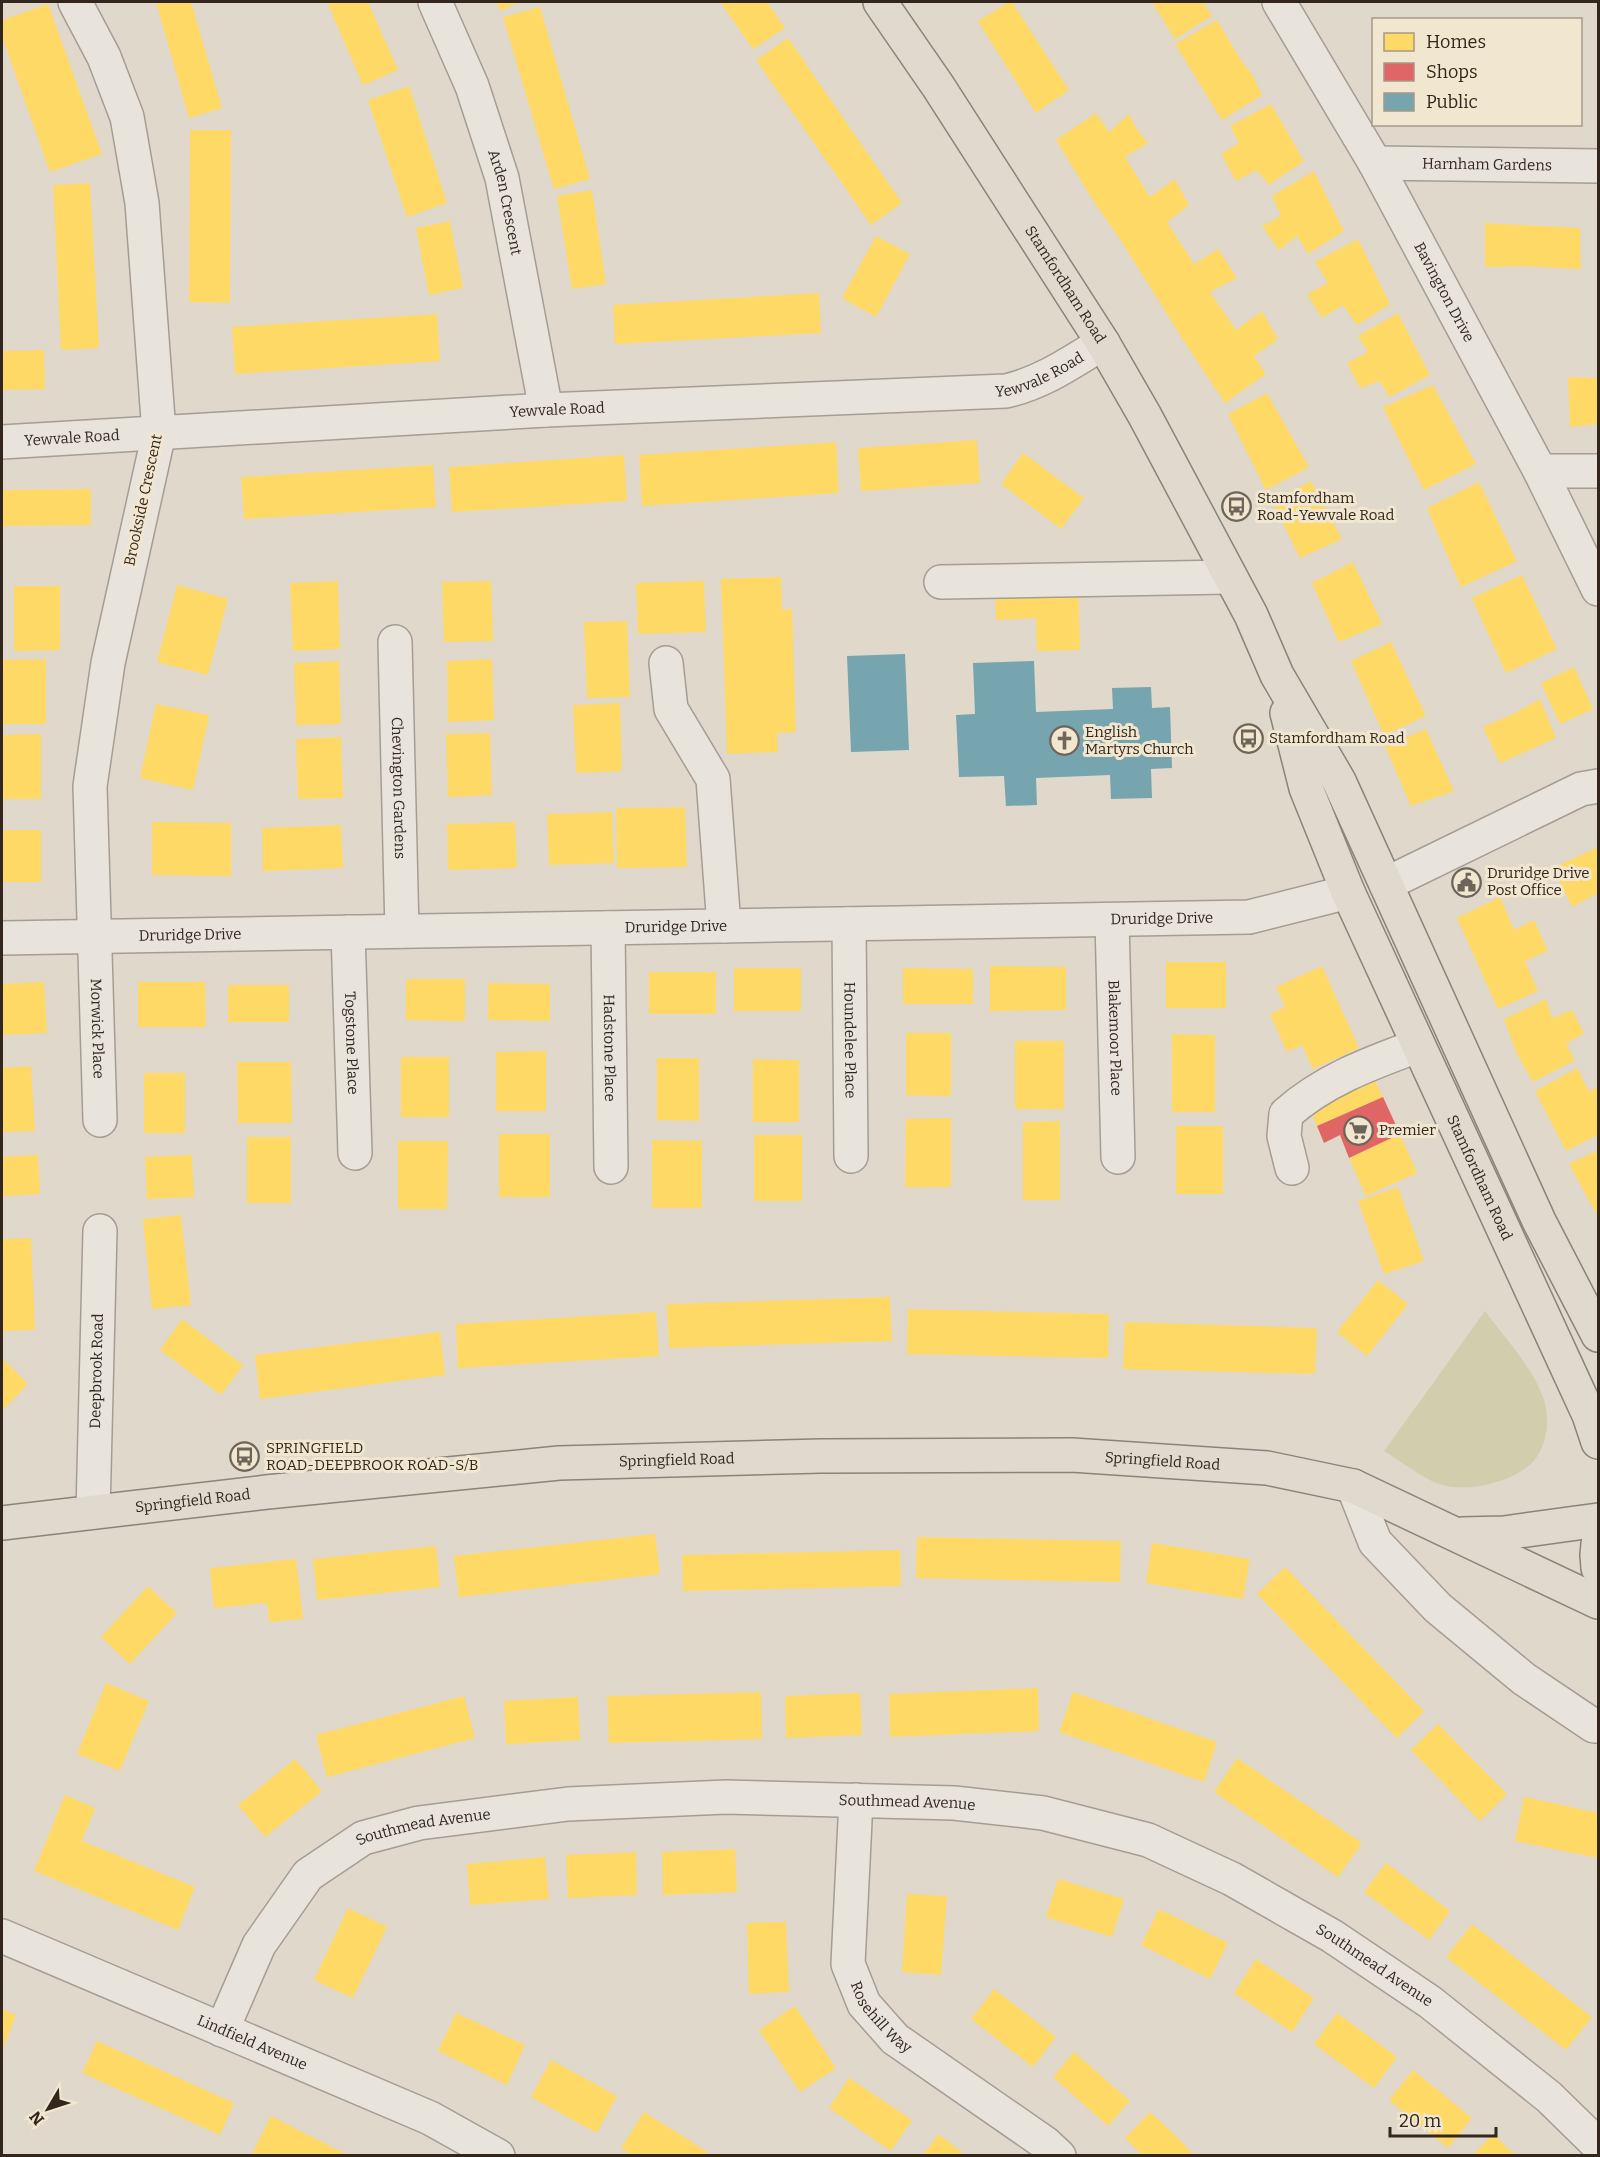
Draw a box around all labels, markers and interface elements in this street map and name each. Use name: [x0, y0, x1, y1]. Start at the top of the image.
legend: [1372, 18, 1582, 126]
text: Homes: [1426, 31, 1486, 53]
text: Shops: [1426, 61, 1478, 83]
text: Public: [1426, 91, 1478, 113]
street label: Arden Crescent: [484, 147, 526, 257]
street label: Harnham Gardens: [1422, 155, 1552, 174]
street label: Stamfordham Road: [1021, 223, 1110, 347]
street label: Bavington Drive: [1410, 239, 1478, 345]
street label: Yewvale Road: [995, 348, 1087, 400]
street label: Yewvale Road: [509, 399, 605, 421]
street label: Yewvale Road: [24, 426, 120, 450]
street label: Brookside Crescent: [120, 432, 166, 567]
place label: Stamfordham Road-Yewvale Road: [1257, 489, 1395, 524]
bus stop icon: Stamfordham Road-Yewvale Road: [1220, 491, 1252, 523]
street label: Chevington Gardens: [388, 717, 409, 859]
bus stop icon: Stamfordham Road: [1232, 722, 1264, 754]
place label: English Martyrs Church: [1085, 723, 1194, 758]
church icon: English Martyrs Church: [1048, 725, 1080, 757]
place label: Stamfordham Road: [1269, 729, 1405, 747]
place label: Druridge Drive Post Office: [1487, 864, 1590, 899]
public building icon: Druridge Drive Post Office: [1450, 866, 1482, 898]
street label: Druridge Drive: [1110, 909, 1213, 928]
street label: Druridge Drive: [624, 917, 727, 937]
street label: Druridge Drive: [138, 925, 241, 945]
street label: Morwick Place: [87, 978, 108, 1079]
street label: Blakemoor Place: [1105, 980, 1125, 1096]
street label: Houndelee Place: [840, 982, 860, 1098]
street label: Togstone Place: [341, 991, 362, 1095]
street label: Hadstone Place: [600, 994, 619, 1102]
street label: Stamfordham Road: [1443, 1112, 1516, 1243]
supermarket icon: Premier: [1342, 1114, 1374, 1146]
place label: Premier: [1379, 1121, 1436, 1139]
street label: Deepbrook Road: [86, 1313, 107, 1429]
place label: SPRINGFIELD ROAD-DEEPBROOK ROAD-S/B: [266, 1439, 478, 1474]
bus stop icon: SPRINGFIELD ROAD-DEEPBROOK ROAD-S/B: [229, 1441, 261, 1473]
street label: Springfield Road: [1104, 1448, 1221, 1474]
street label: Springfield Road: [619, 1449, 735, 1470]
street label: Springfield Road: [134, 1485, 251, 1516]
street label: Southmead Avenue: [839, 1791, 976, 1814]
street label: Southmead Avenue: [352, 1805, 492, 1849]
street label: Southmead Avenue: [1313, 1920, 1436, 2010]
street label: Rosehill Way: [847, 1979, 915, 2057]
street label: Lindfield Avenue: [194, 2011, 310, 2074]
north arrow: [18, 2079, 78, 2139]
scale bar: [1390, 2100, 1496, 2138]
text: N: [25, 2107, 48, 2129]
text: 20 m: [1399, 2110, 1441, 2132]

